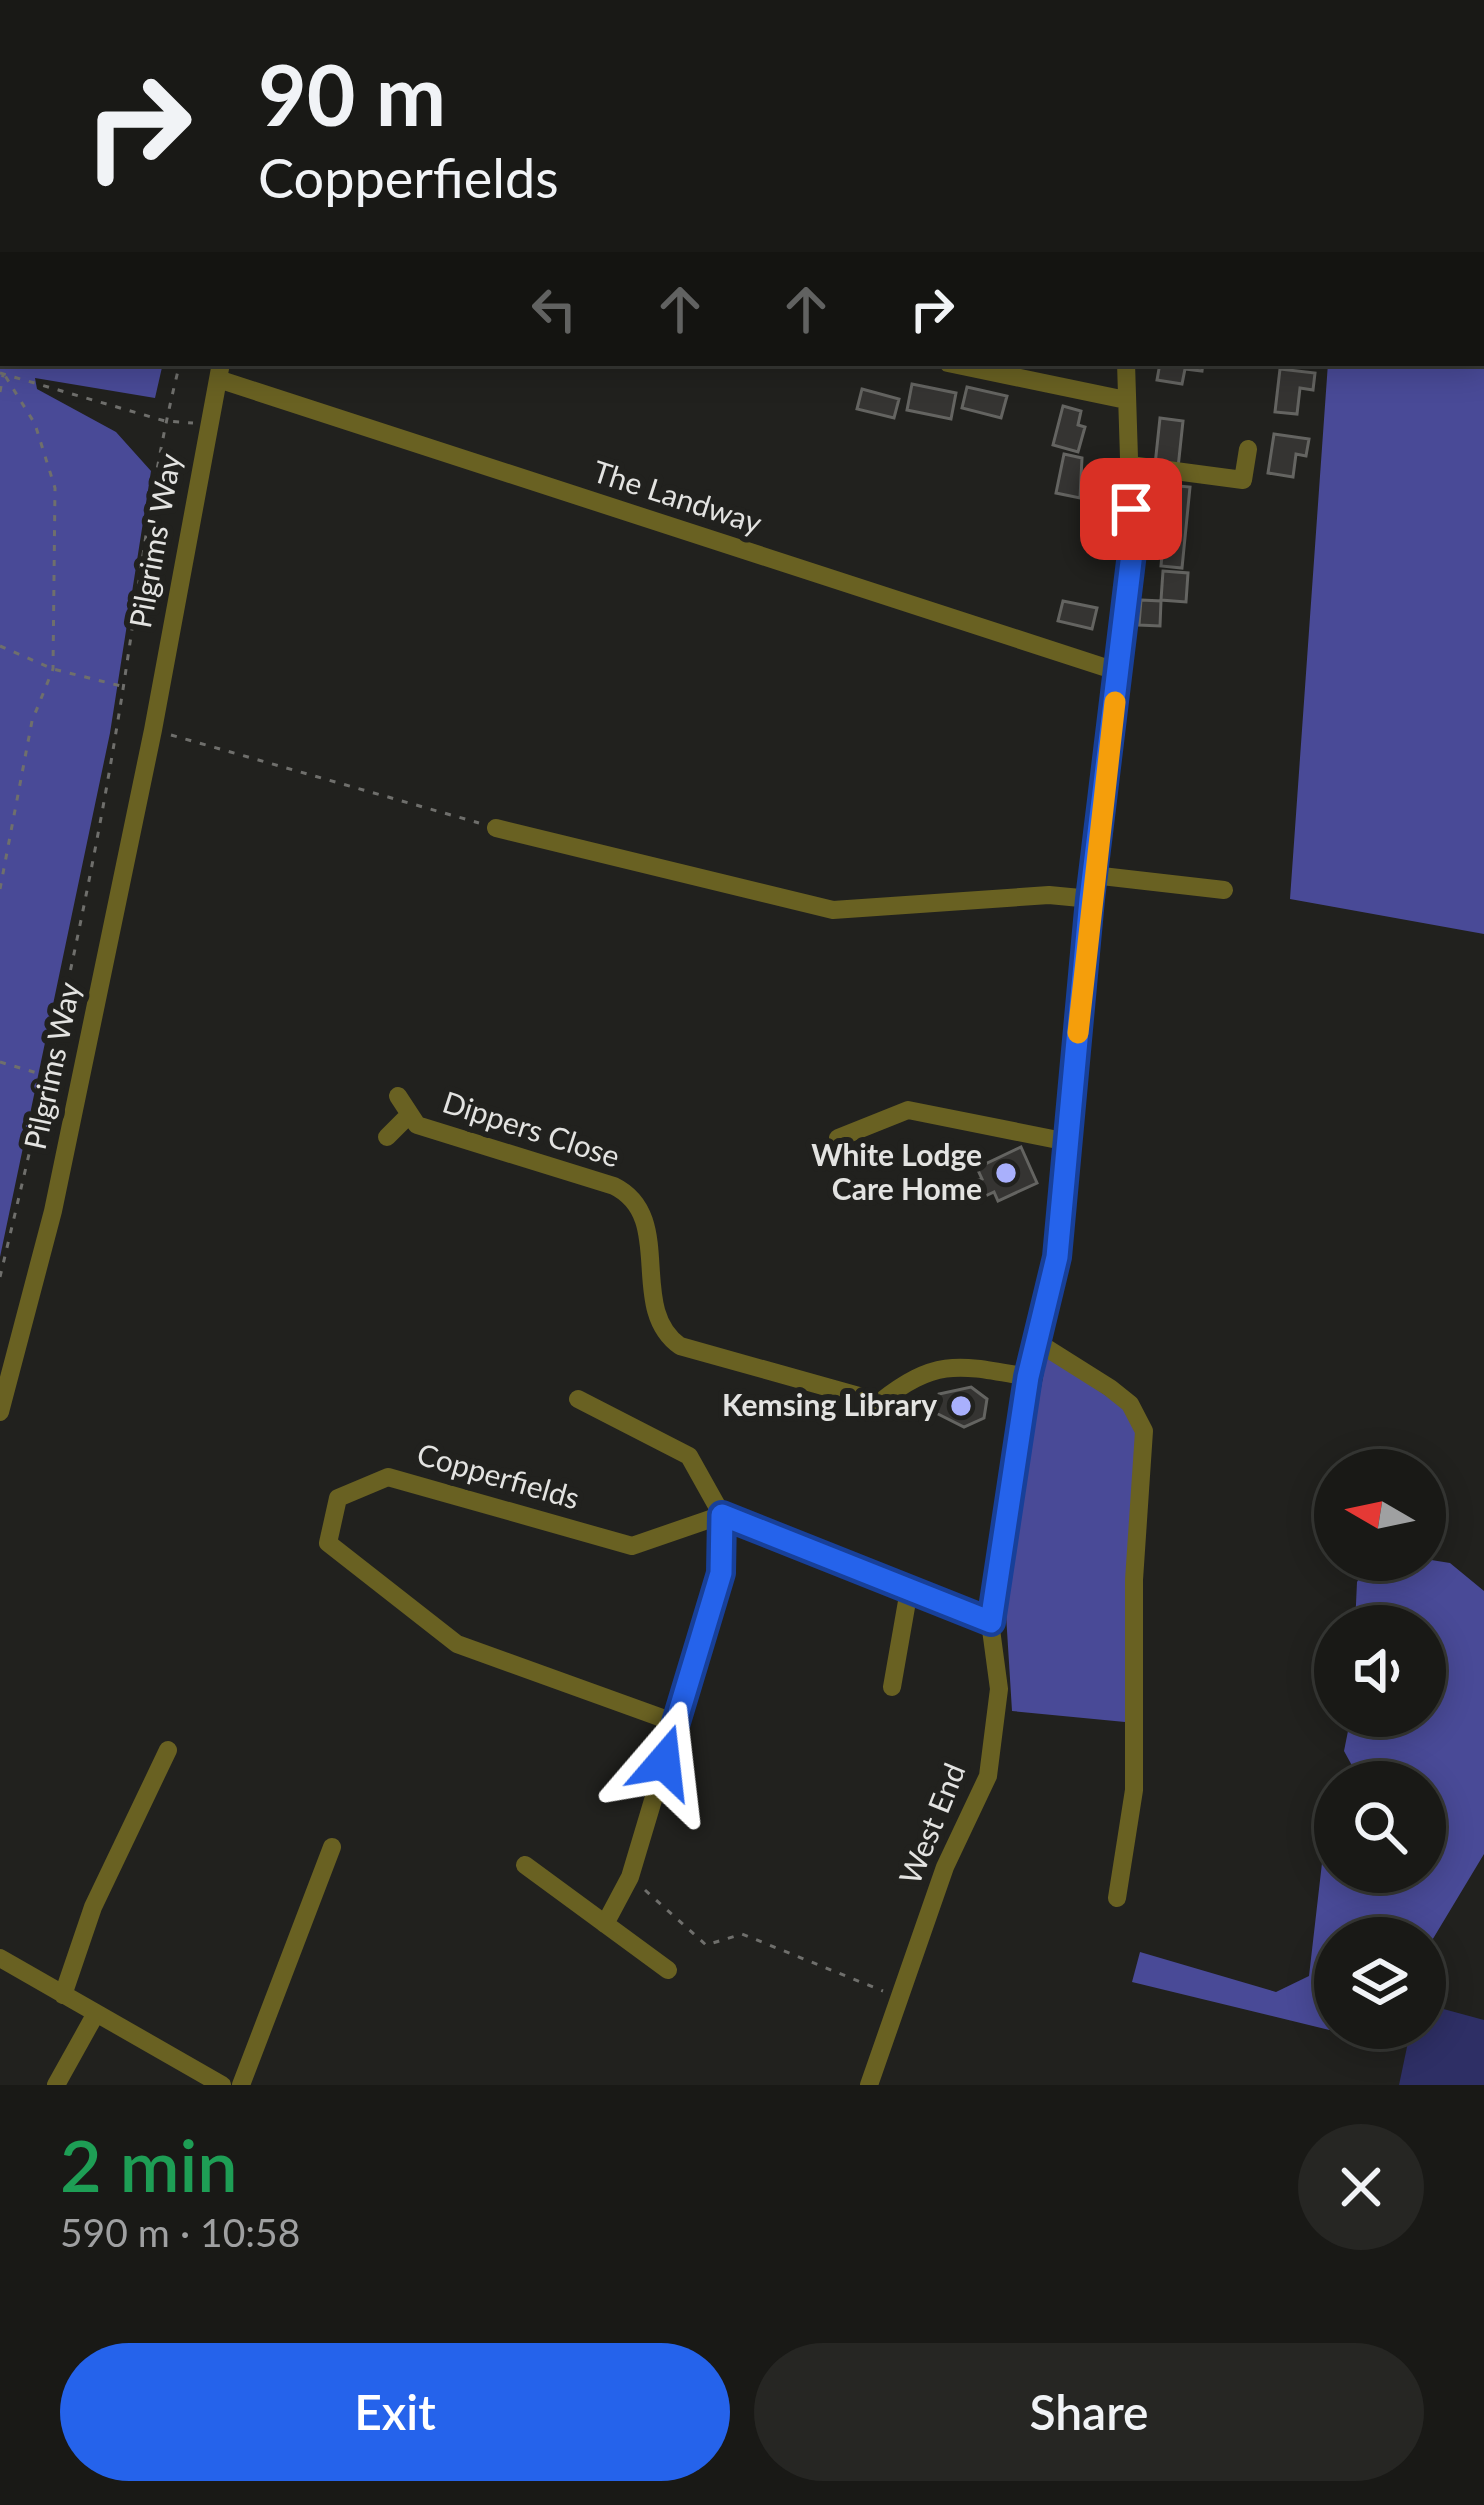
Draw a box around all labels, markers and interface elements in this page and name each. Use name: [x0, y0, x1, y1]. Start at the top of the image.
text: 90 m: [258, 43, 446, 144]
icon: right: [60, 48, 216, 204]
text: Copperfields: [258, 145, 559, 210]
icon: left: [521, 276, 587, 342]
icon: ahead: [647, 276, 713, 342]
icon: ahead: [773, 276, 839, 342]
icon: right: [899, 276, 965, 342]
street label: Pilgrims' Way: [121, 450, 187, 631]
street label: The Landway: [589, 452, 767, 540]
pin: [1080, 458, 1182, 560]
icon: arrive: [1098, 476, 1164, 542]
street label: Pilgrims Way: [16, 978, 86, 1153]
street label: Dippers Close: [439, 1083, 625, 1174]
place label: White Lodge Care Home: [811, 1136, 982, 1206]
marker: White Lodge Care Home: [993, 1160, 1019, 1186]
place label: Kemsing Library: [722, 1386, 937, 1422]
marker: Kemsing Library: [948, 1393, 974, 1419]
street label: Copperfields: [413, 1435, 584, 1515]
north arrow: [1314, 1449, 1446, 1581]
map controls: [1314, 1449, 1446, 2049]
button: sound: [1314, 1605, 1446, 1737]
position arrow: [601, 1699, 727, 1825]
street label: West End: [891, 1758, 972, 1889]
button: search: [1314, 1761, 1446, 1893]
button: layers: [1314, 1917, 1446, 2049]
text: 2 min: [60, 2121, 238, 2207]
button: close: [1298, 2124, 1424, 2250]
text: 590 m · 10:58: [60, 2209, 300, 2255]
button: Exit: [60, 2343, 730, 2481]
button: Share: [754, 2343, 1424, 2481]

